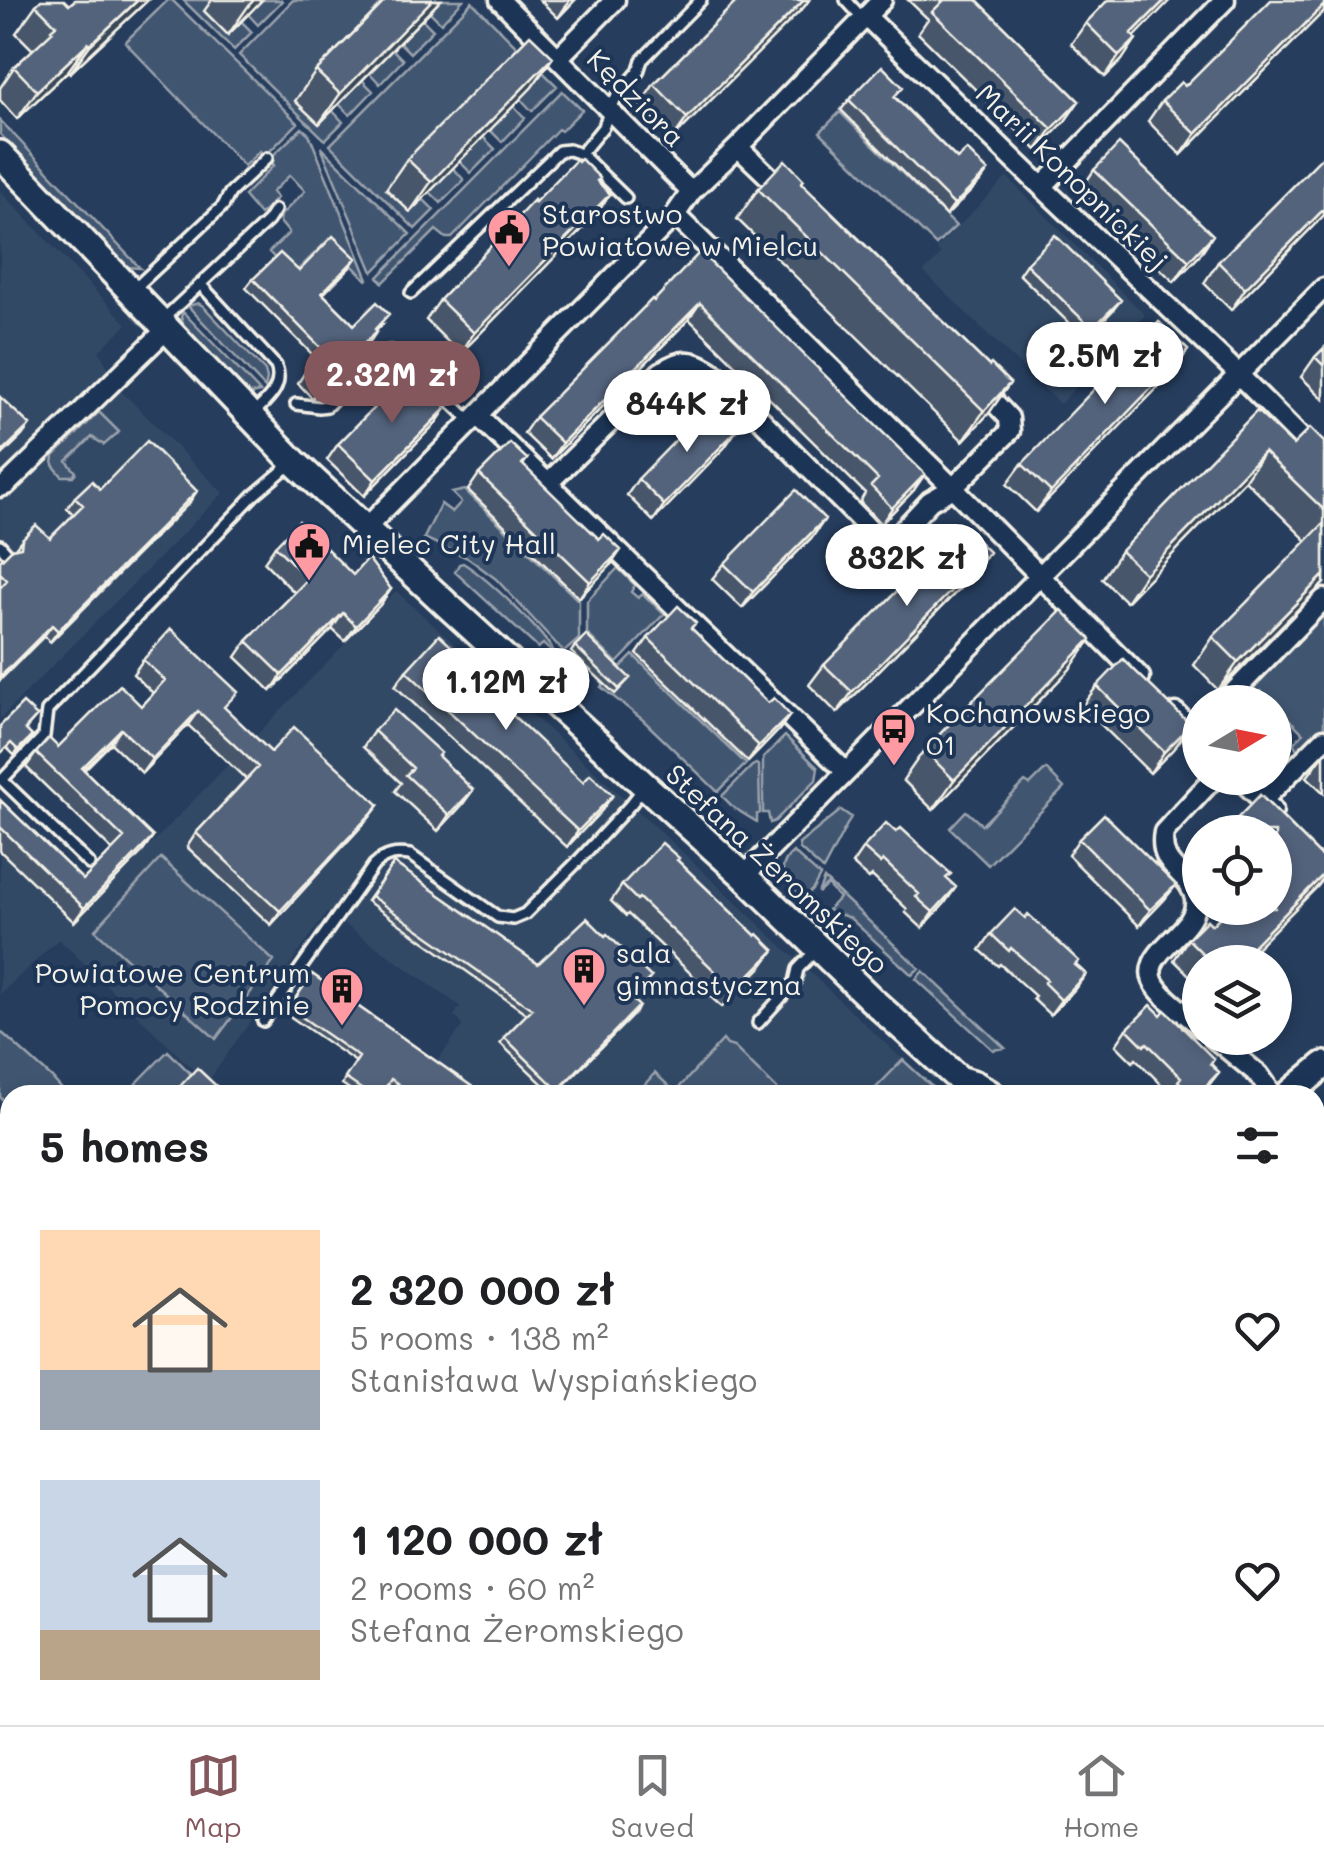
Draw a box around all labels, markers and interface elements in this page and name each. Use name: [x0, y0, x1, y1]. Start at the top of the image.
street label: Kędziora: [580, 41, 693, 154]
street label: Marii Konopnickiej: [969, 75, 1176, 277]
place label: Starostwo Powiatowe w Mielcu: [542, 195, 818, 263]
public building icon: Starostwo Powiatowe w Mielcu: [486, 207, 532, 268]
pin: 2.5M zł: [1013, 322, 1197, 407]
text: 2.5M zł: [1048, 333, 1162, 375]
pin: 2.32M zł: [289, 341, 495, 426]
text: 2.32M zł: [326, 352, 458, 394]
pin: 844K zł: [595, 370, 779, 455]
text: 844K zł: [626, 381, 748, 423]
public building icon: Mielec City Hall: [286, 521, 332, 582]
pin: 832K zł: [815, 524, 999, 609]
place label: Mielec City Hall: [342, 525, 556, 561]
text: 832K zł: [847, 535, 967, 577]
pin: 1.12M zł: [403, 648, 609, 733]
text: 1.12M zł: [444, 659, 568, 701]
north arrow: [1182, 685, 1292, 795]
map controls: [1182, 685, 1292, 1055]
place label: Kochanowskiego 01: [926, 694, 1150, 762]
bus stop icon: Kochanowskiego 01: [871, 706, 917, 767]
street label: Stefana Żeromskiego: [659, 756, 897, 981]
button: locate: [1182, 815, 1292, 925]
place label: sala gimnastyczna: [616, 934, 802, 1002]
button: layers: [1182, 945, 1292, 1055]
building icon: sala gimnastyczna: [561, 946, 607, 1007]
place label: Powiatowe Centrum Pomocy Rodzinie: [35, 954, 310, 1022]
building icon: Powiatowe Centrum Pomocy Rodzinie: [319, 966, 365, 1027]
text: 5 homes: [40, 1118, 209, 1173]
icon: filters: [1230, 1118, 1285, 1173]
text: 2 320 000 zł: [350, 1261, 614, 1316]
icon: home: [120, 1270, 240, 1390]
icon: heart: [1230, 1303, 1285, 1358]
text: 5 rooms · 138 m²: [350, 1316, 609, 1358]
text: Stanisława Wyspiańskiego: [350, 1358, 757, 1400]
text: 1 120 000 zł: [350, 1511, 603, 1566]
icon: home: [120, 1520, 240, 1640]
icon: heart: [1230, 1553, 1285, 1608]
text: 2 rooms · 60 m²: [350, 1566, 594, 1608]
text: Stefana Żeromskiego: [350, 1608, 684, 1650]
tab: Map: [185, 1748, 242, 1844]
tab: Saved: [611, 1748, 694, 1844]
tab: Home: [1063, 1748, 1139, 1844]

